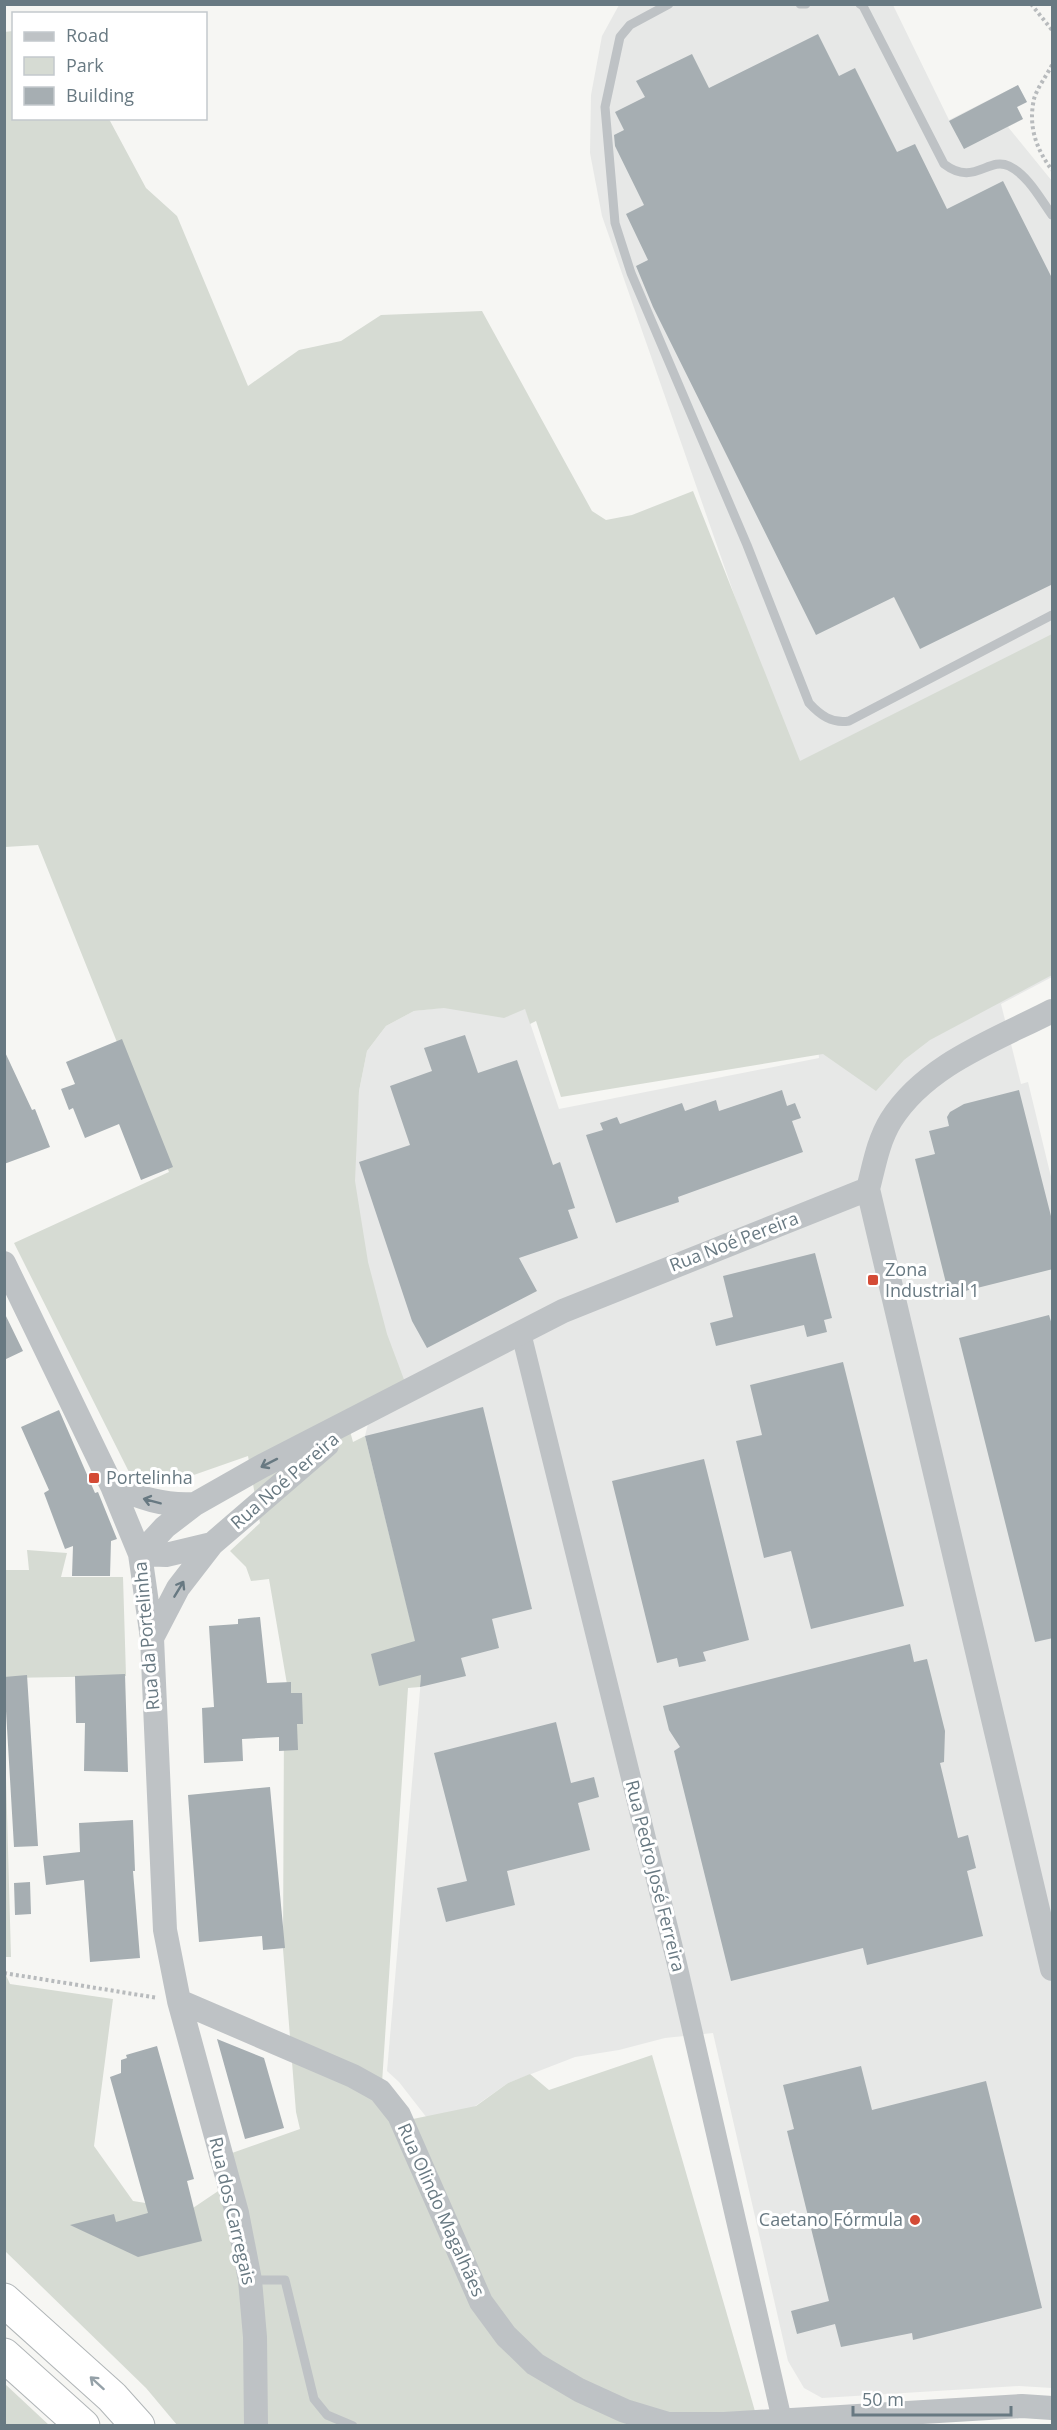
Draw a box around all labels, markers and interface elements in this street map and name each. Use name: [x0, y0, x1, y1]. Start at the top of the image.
legend: [12, 12, 207, 120]
text: Road: [66, 23, 109, 47]
text: Park: [66, 53, 104, 77]
text: Building: [66, 83, 134, 107]
street label: Rua Noé Pereira: [666, 1205, 802, 1277]
place label: Zona Industrial 1: [885, 1257, 980, 1302]
marker: Zona Industrial 1: [866, 1273, 880, 1287]
street label: Rua Noé Pereira: [225, 1426, 344, 1534]
one-way arrow: [261, 1458, 279, 1469]
place label: Portelinha: [106, 1465, 193, 1489]
marker: Portelinha: [87, 1471, 101, 1485]
one-way arrow: [143, 1495, 162, 1507]
street label: Rua da Portelinha: [128, 1561, 164, 1711]
one-way arrow: [173, 1581, 185, 1598]
street label: Rua Pedro José Ferreira: [621, 1777, 691, 1974]
street label: Rua Olindo Magalhães: [393, 2119, 491, 2300]
street label: Rua dos Carregais: [204, 2135, 262, 2287]
place label: Caetano Fórmula: [759, 2207, 903, 2231]
marker: Caetano Fórmula: [908, 2213, 922, 2227]
one-way arrow: [90, 2376, 105, 2390]
scale bar: [853, 2379, 1010, 2417]
text: 50 m: [862, 2387, 904, 2411]

